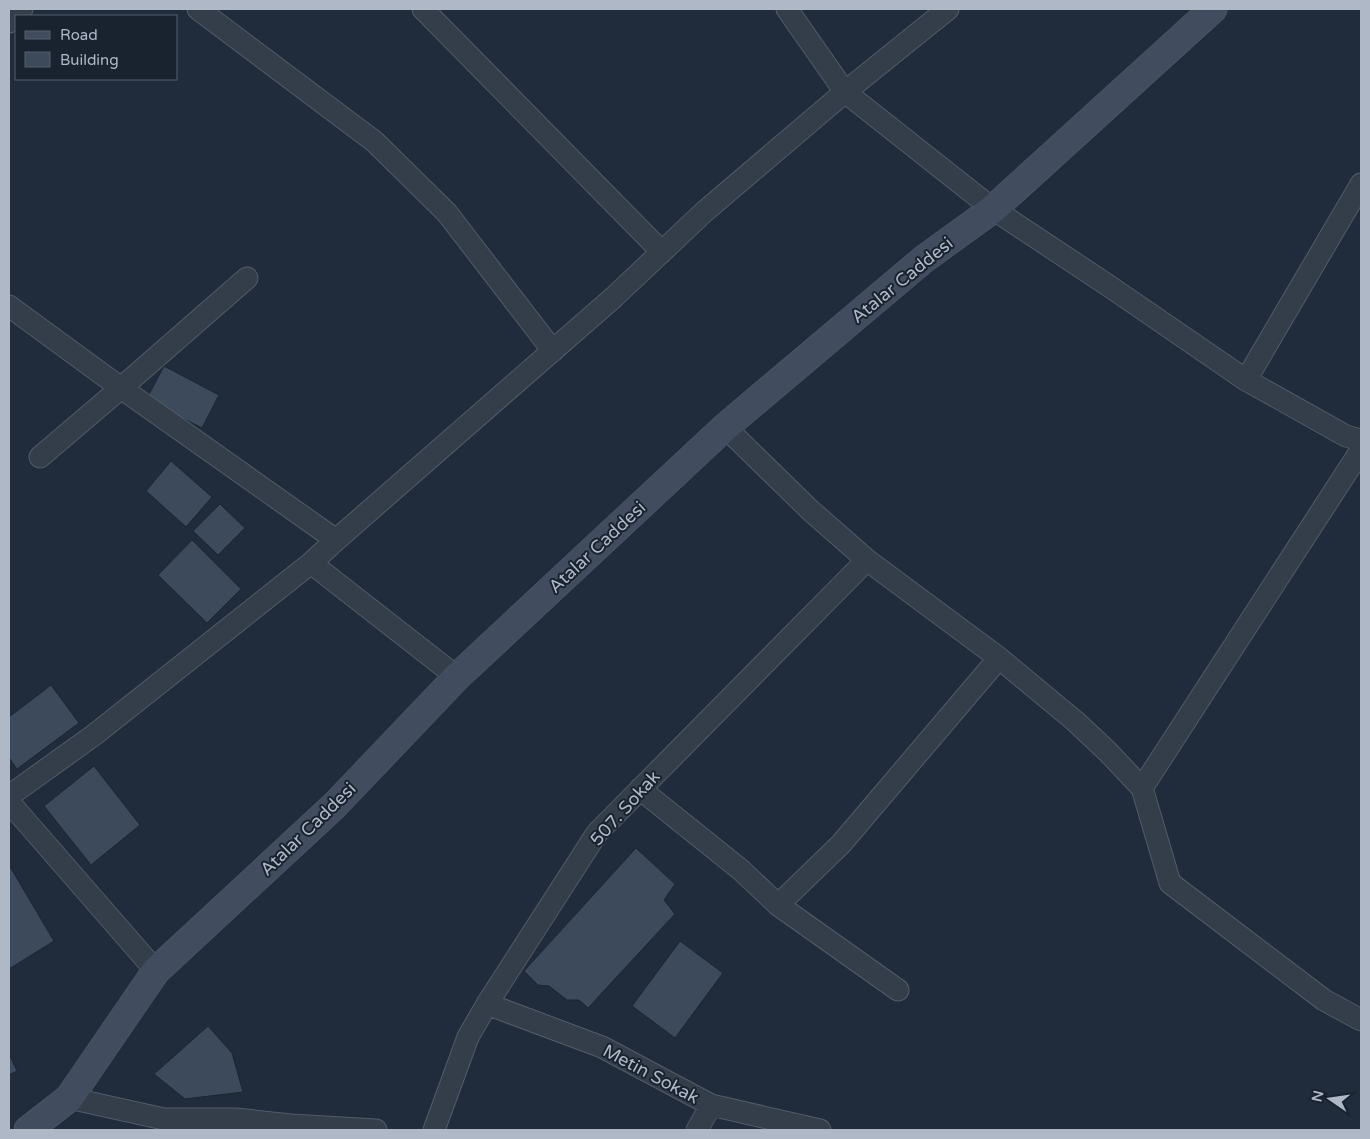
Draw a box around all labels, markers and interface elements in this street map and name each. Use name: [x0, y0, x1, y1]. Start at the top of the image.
legend: [15, 15, 178, 80]
text: Road: [60, 26, 98, 44]
text: Building: [60, 51, 119, 69]
street label: Atalar Caddesi: [847, 232, 957, 328]
street label: Atalar Caddesi: [544, 496, 650, 598]
street label: 507. Sokak: [585, 766, 665, 850]
street label: Atalar Caddesi: [255, 778, 361, 880]
street label: Metin Sokak: [599, 1039, 703, 1109]
north arrow: [1305, 1074, 1355, 1124]
text: N: [1308, 1089, 1327, 1104]

